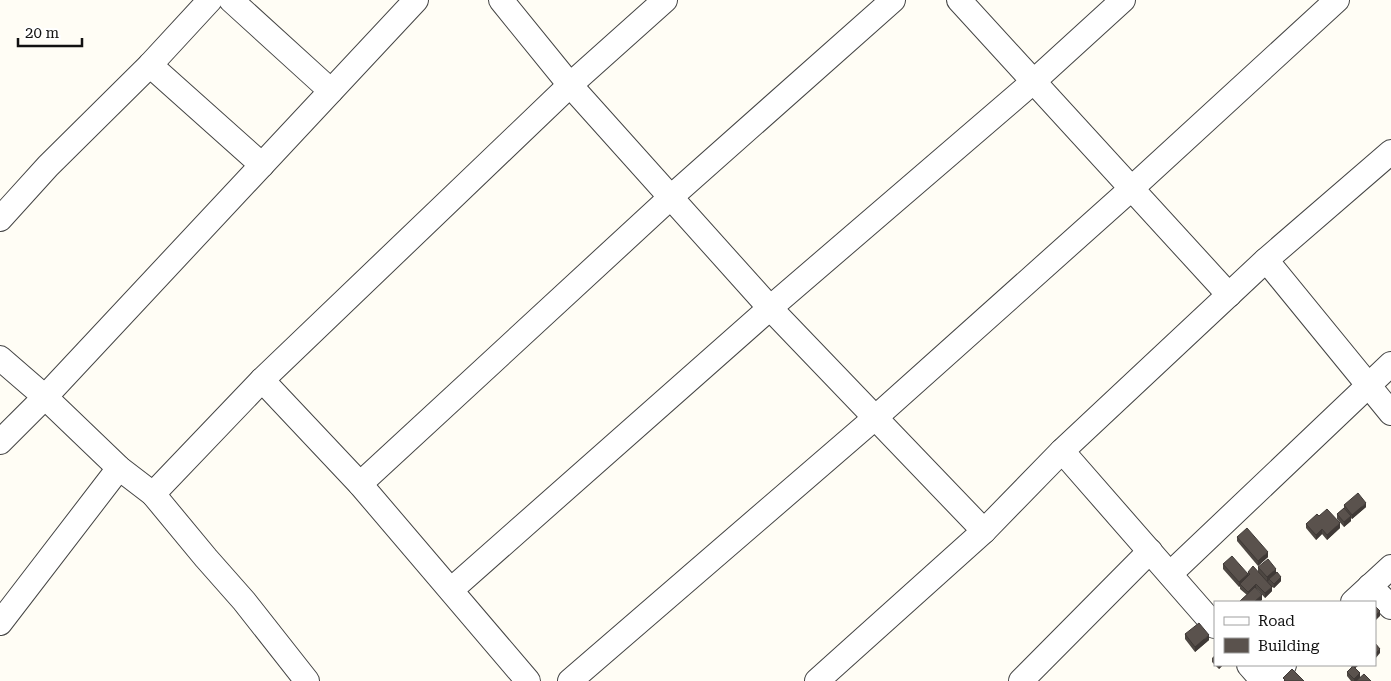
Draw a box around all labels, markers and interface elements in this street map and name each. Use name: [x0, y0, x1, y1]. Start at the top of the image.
scale bar: [18, 15, 81, 47]
text: 20 m: [25, 24, 60, 42]
legend: [1214, 601, 1376, 666]
text: Road: [1258, 612, 1295, 630]
text: Building: [1258, 637, 1320, 655]

